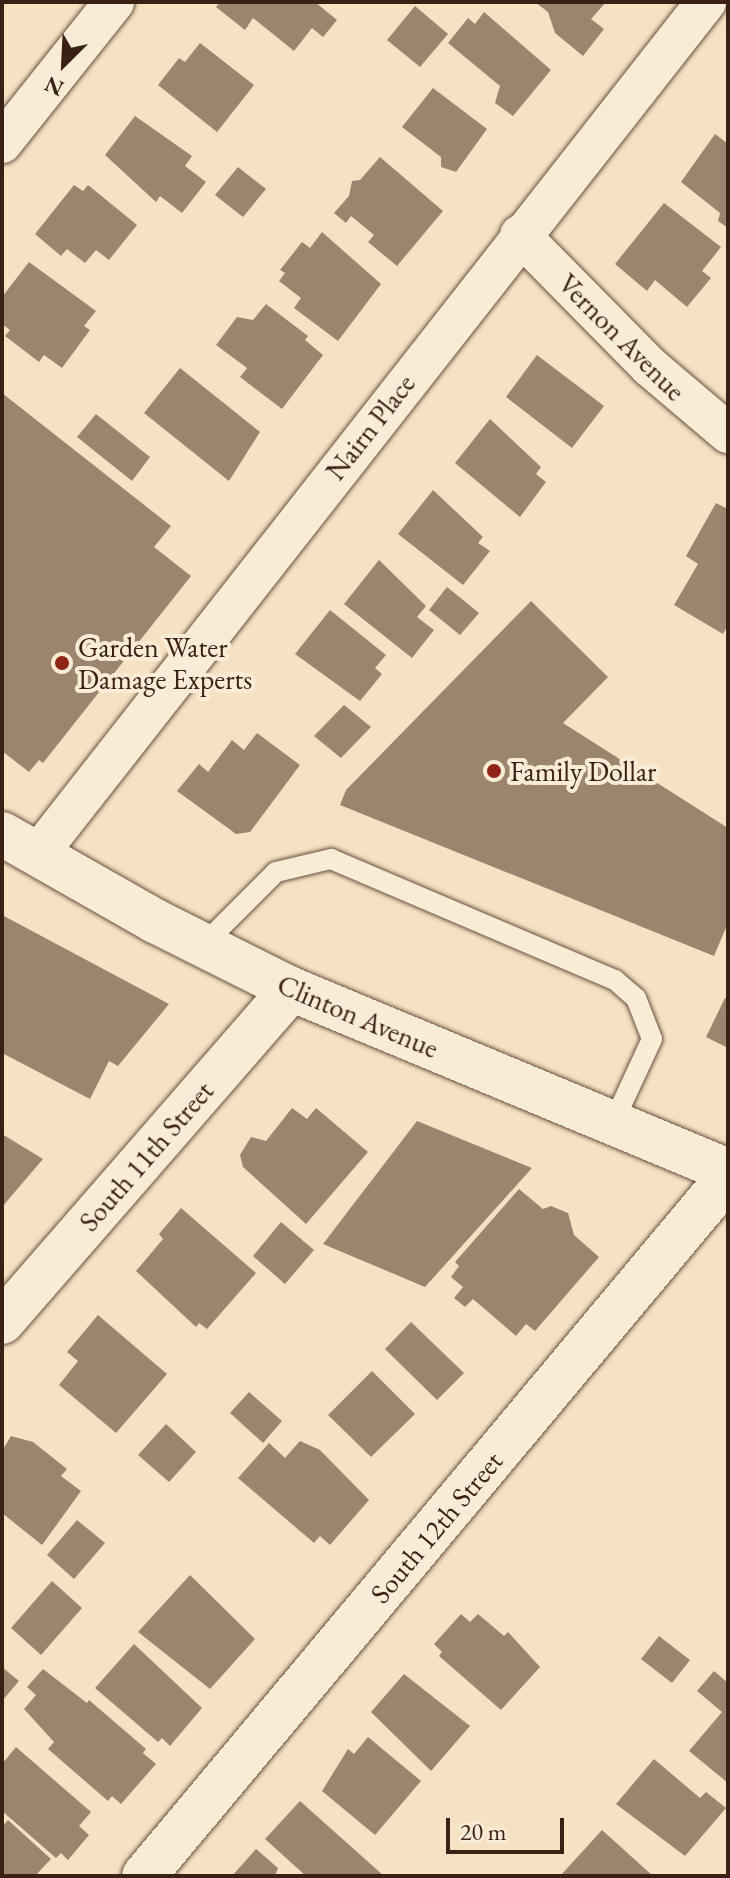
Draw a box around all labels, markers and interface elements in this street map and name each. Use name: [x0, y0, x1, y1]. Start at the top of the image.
north arrow: [24, 24, 104, 104]
text: N: [40, 70, 68, 103]
street label: Vernon Avenue: [552, 267, 692, 407]
street label: Nairn Place: [318, 367, 422, 487]
place label: Garden Water Damage Experts: [78, 630, 252, 696]
marker: Garden Water Damage Experts: [53, 654, 71, 672]
place label: Family Dollar: [510, 754, 656, 788]
marker: Family Dollar: [485, 762, 503, 780]
street label: Clinton Avenue: [272, 967, 444, 1065]
street label: South 11th Street: [72, 1074, 220, 1238]
street label: South 12th Street: [363, 1444, 509, 1610]
scale bar: [450, 1802, 568, 1852]
text: 20 m: [460, 1816, 507, 1847]

